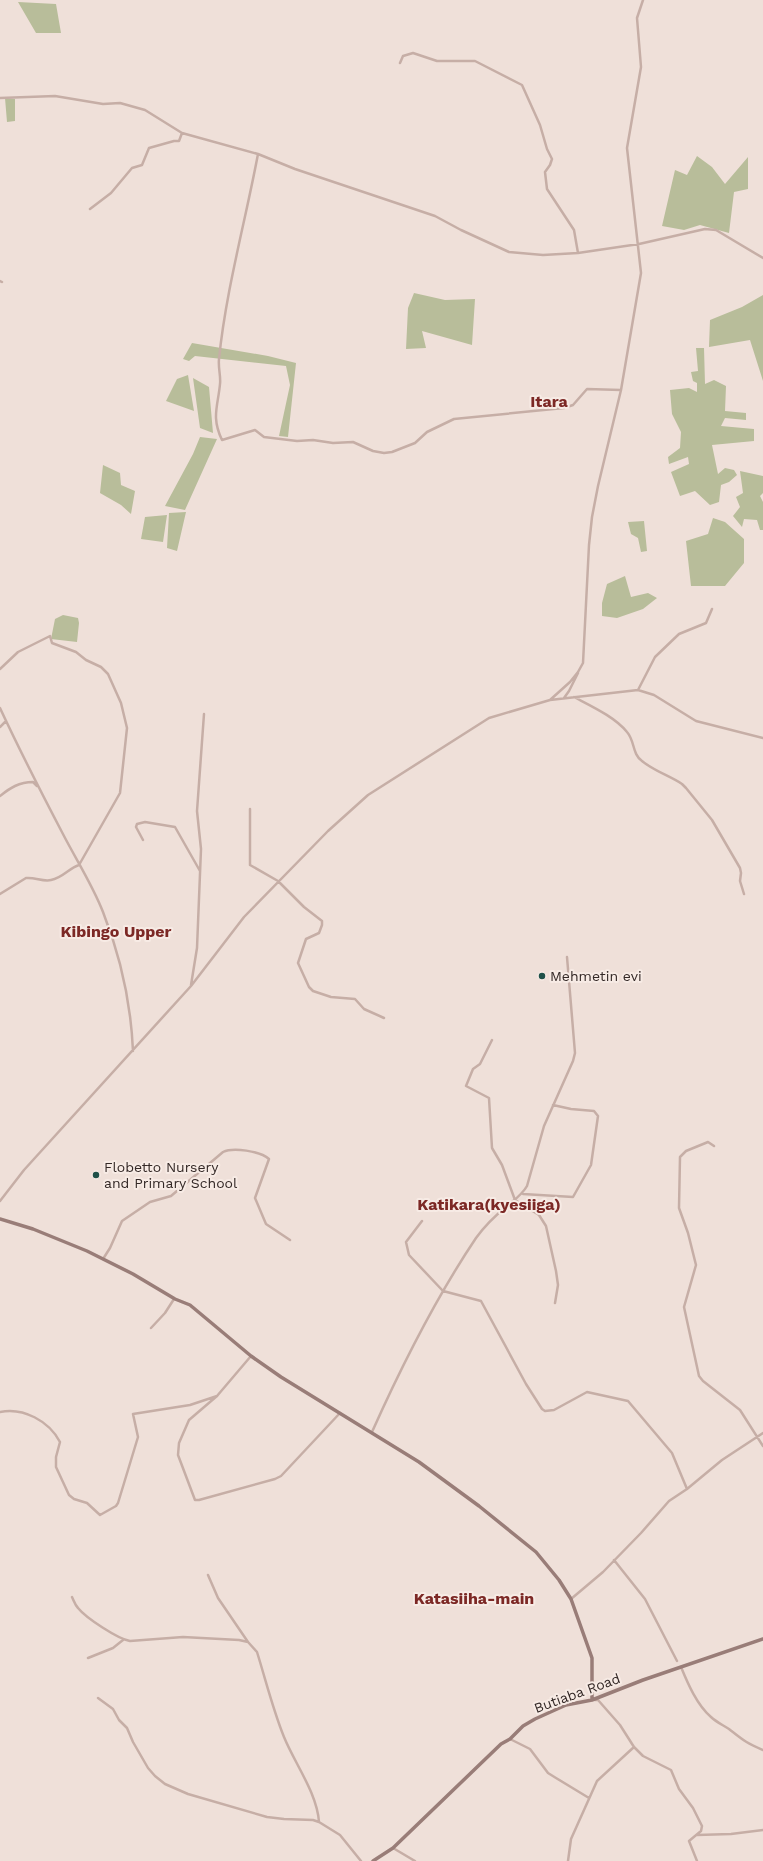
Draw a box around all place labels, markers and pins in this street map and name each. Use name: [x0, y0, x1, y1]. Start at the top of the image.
place label: Mehmetin evi: [550, 968, 642, 984]
marker: Mehmetin evi: [537, 971, 547, 981]
place label: Flobetto Nursery and Primary School: [104, 1159, 238, 1191]
marker: Flobetto Nursery and Primary School: [91, 1170, 101, 1180]

